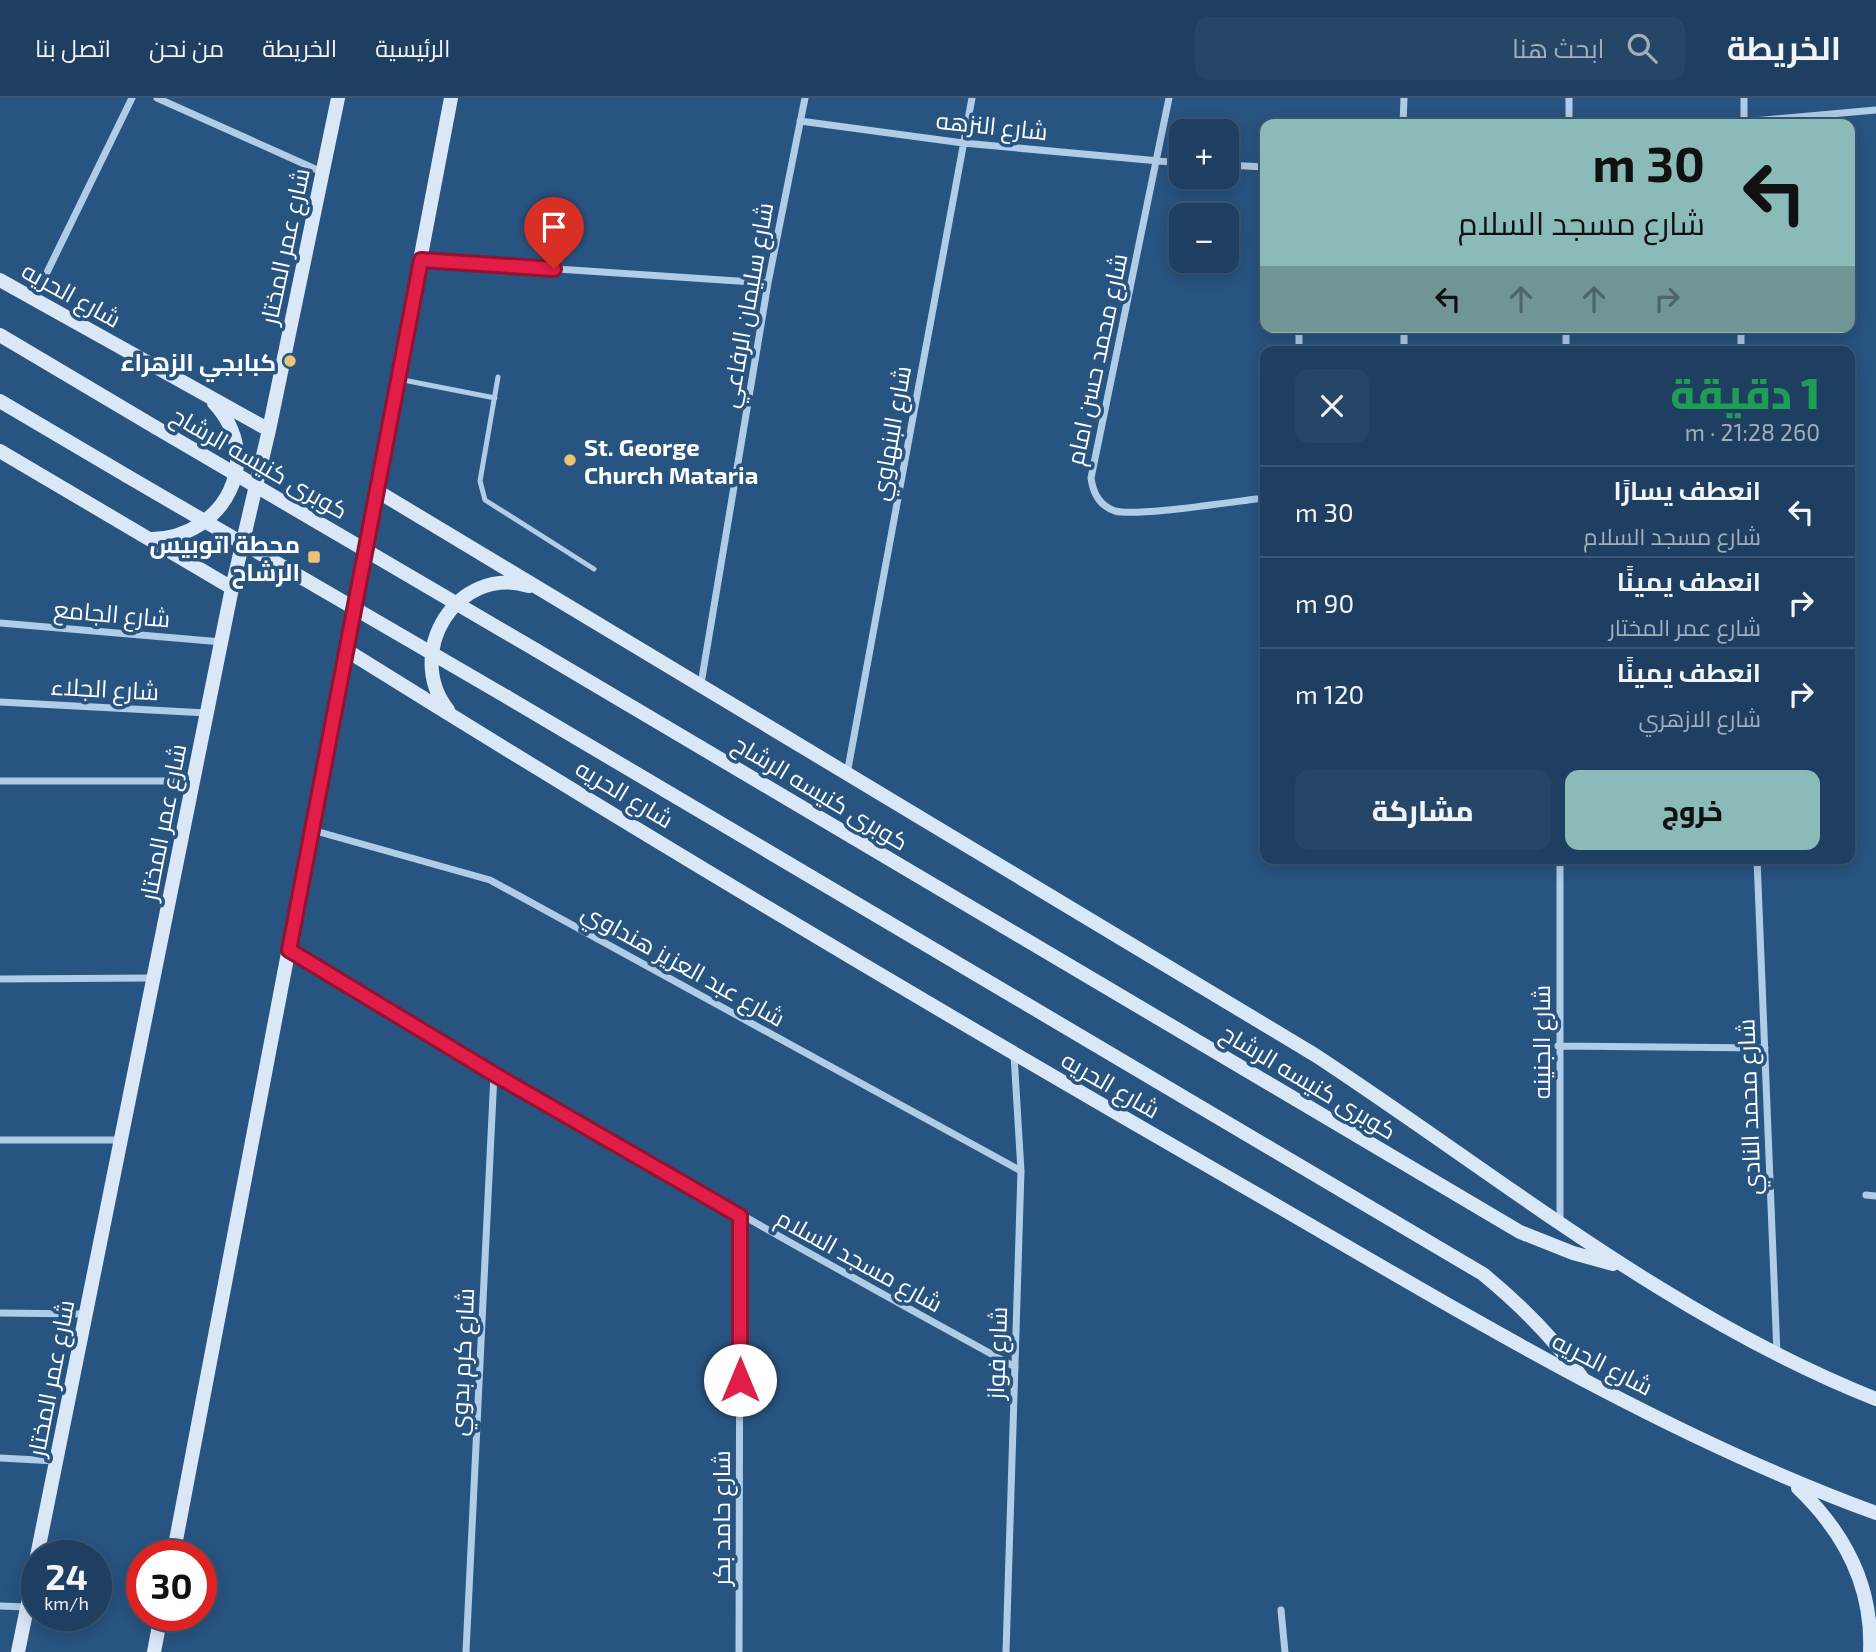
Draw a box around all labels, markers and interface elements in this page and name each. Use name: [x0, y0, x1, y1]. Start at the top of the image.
search box: [1195, 17, 1685, 80]
text: الخريطة: [1727, 27, 1841, 67]
icon: search: [1623, 29, 1661, 67]
text: ابحث هنا: [1512, 32, 1605, 63]
text: اتصل بنا: [35, 33, 111, 62]
text: من نحن: [149, 33, 224, 62]
text: الخريطة: [262, 33, 337, 62]
text: الرئيسية: [375, 33, 450, 62]
street label: شارع النزهه: [934, 105, 1049, 148]
map controls: [1169, 119, 1239, 273]
button: +: [1169, 119, 1239, 189]
text: 30 m: [1593, 133, 1705, 192]
icon: left: [1729, 147, 1820, 238]
street label: شارع عمر المختار: [253, 165, 318, 329]
pin: [524, 197, 584, 269]
street label: شارع سليمان الرفاعي: [714, 200, 784, 411]
button: −: [1169, 203, 1239, 273]
text: شارع مسجد السلام: [1458, 203, 1705, 241]
icon: arrive: [535, 208, 573, 246]
street label: شارع محمد حسن امام: [1059, 250, 1136, 468]
street label: شارع الحريه: [16, 255, 127, 336]
icon: left: [1429, 280, 1467, 318]
icon: ahead: [1502, 280, 1540, 318]
icon: ahead: [1575, 280, 1613, 318]
icon: right: [1648, 280, 1686, 318]
place label: كبابجي الزهراء: [121, 347, 276, 382]
marker: كبابجي الزهراء: [282, 353, 298, 369]
street label: شارع البنهاوي: [864, 363, 921, 504]
text: 1 دقيقة: [1670, 367, 1820, 417]
button: close: [1295, 369, 1369, 443]
street label: كوبرى كنيسه الرشاح: [165, 400, 354, 527]
text: 260 m · 21:28: [1685, 418, 1820, 446]
place label: St. George Church Mataria: [584, 432, 758, 489]
marker: St. George Church Mataria: [562, 452, 578, 468]
text: انعطف يسارًا: [1614, 474, 1761, 505]
icon: left: [1782, 493, 1820, 531]
text: 30 m: [1295, 496, 1354, 527]
text: شارع مسجد السلام: [1583, 522, 1761, 550]
place label: محطة اتوبيس الرشاح: [149, 529, 300, 589]
marker: محطة اتوبيس الرشاح: [306, 549, 322, 565]
text: انعطف يمينًا: [1617, 565, 1761, 596]
icon: right: [1782, 584, 1820, 622]
text: 90 m: [1295, 587, 1354, 618]
street label: شارع الجامع: [52, 593, 172, 636]
text: شارع عمر المختار: [1609, 613, 1761, 641]
text: انعطف يمينًا: [1617, 656, 1761, 687]
street label: شارع الجلاء: [50, 671, 160, 708]
icon: right: [1782, 675, 1820, 713]
text: 120 m: [1295, 678, 1364, 709]
text: شارع الازهري: [1638, 704, 1761, 732]
street label: كوبرى كنيسه الرشاح: [727, 728, 914, 858]
street label: شارع عمر المختار: [132, 741, 194, 905]
street label: شارع الحريه: [569, 753, 679, 836]
button: مشاركة: [1295, 770, 1551, 850]
button: خروج: [1565, 770, 1820, 850]
street label: شارع عبد العزيز هنداوي: [575, 896, 791, 1036]
street label: شارع الجنينه: [1526, 985, 1558, 1099]
street label: كوبرى كنيسه الرشاح: [1215, 1017, 1402, 1147]
street label: شارع محمد النادي: [1730, 1018, 1771, 1196]
street label: شارع الحريه: [1055, 1044, 1165, 1126]
street label: شارع مسجد السلام: [770, 1202, 948, 1320]
street label: شارع كرم بدوي: [443, 1287, 484, 1437]
street label: شارع عمر المختار: [20, 1297, 82, 1461]
street label: شارع فواز: [980, 1306, 1015, 1402]
street label: شارع الحريه: [1547, 1325, 1658, 1403]
position arrow: [703, 1343, 777, 1417]
street label: شارع حامد بكر: [706, 1450, 738, 1588]
speed limit sign: 30: [126, 1540, 217, 1631]
text: 24: [45, 1555, 88, 1597]
text: km/h: [44, 1592, 89, 1614]

